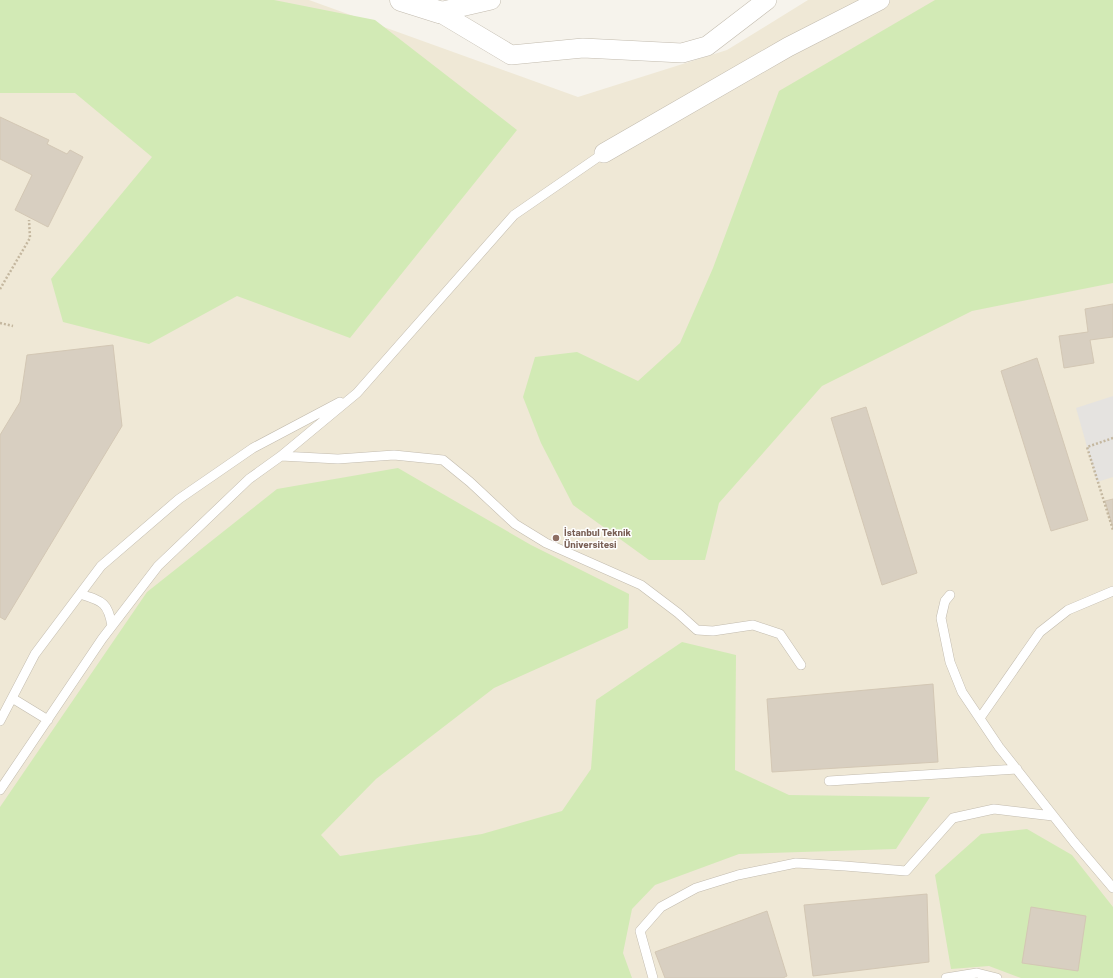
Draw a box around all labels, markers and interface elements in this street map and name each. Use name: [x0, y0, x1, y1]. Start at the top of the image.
place label: İstanbul Teknik Üniversitesi: [564, 526, 632, 550]
marker: İstanbul Teknik Üniversitesi: [551, 533, 561, 543]

